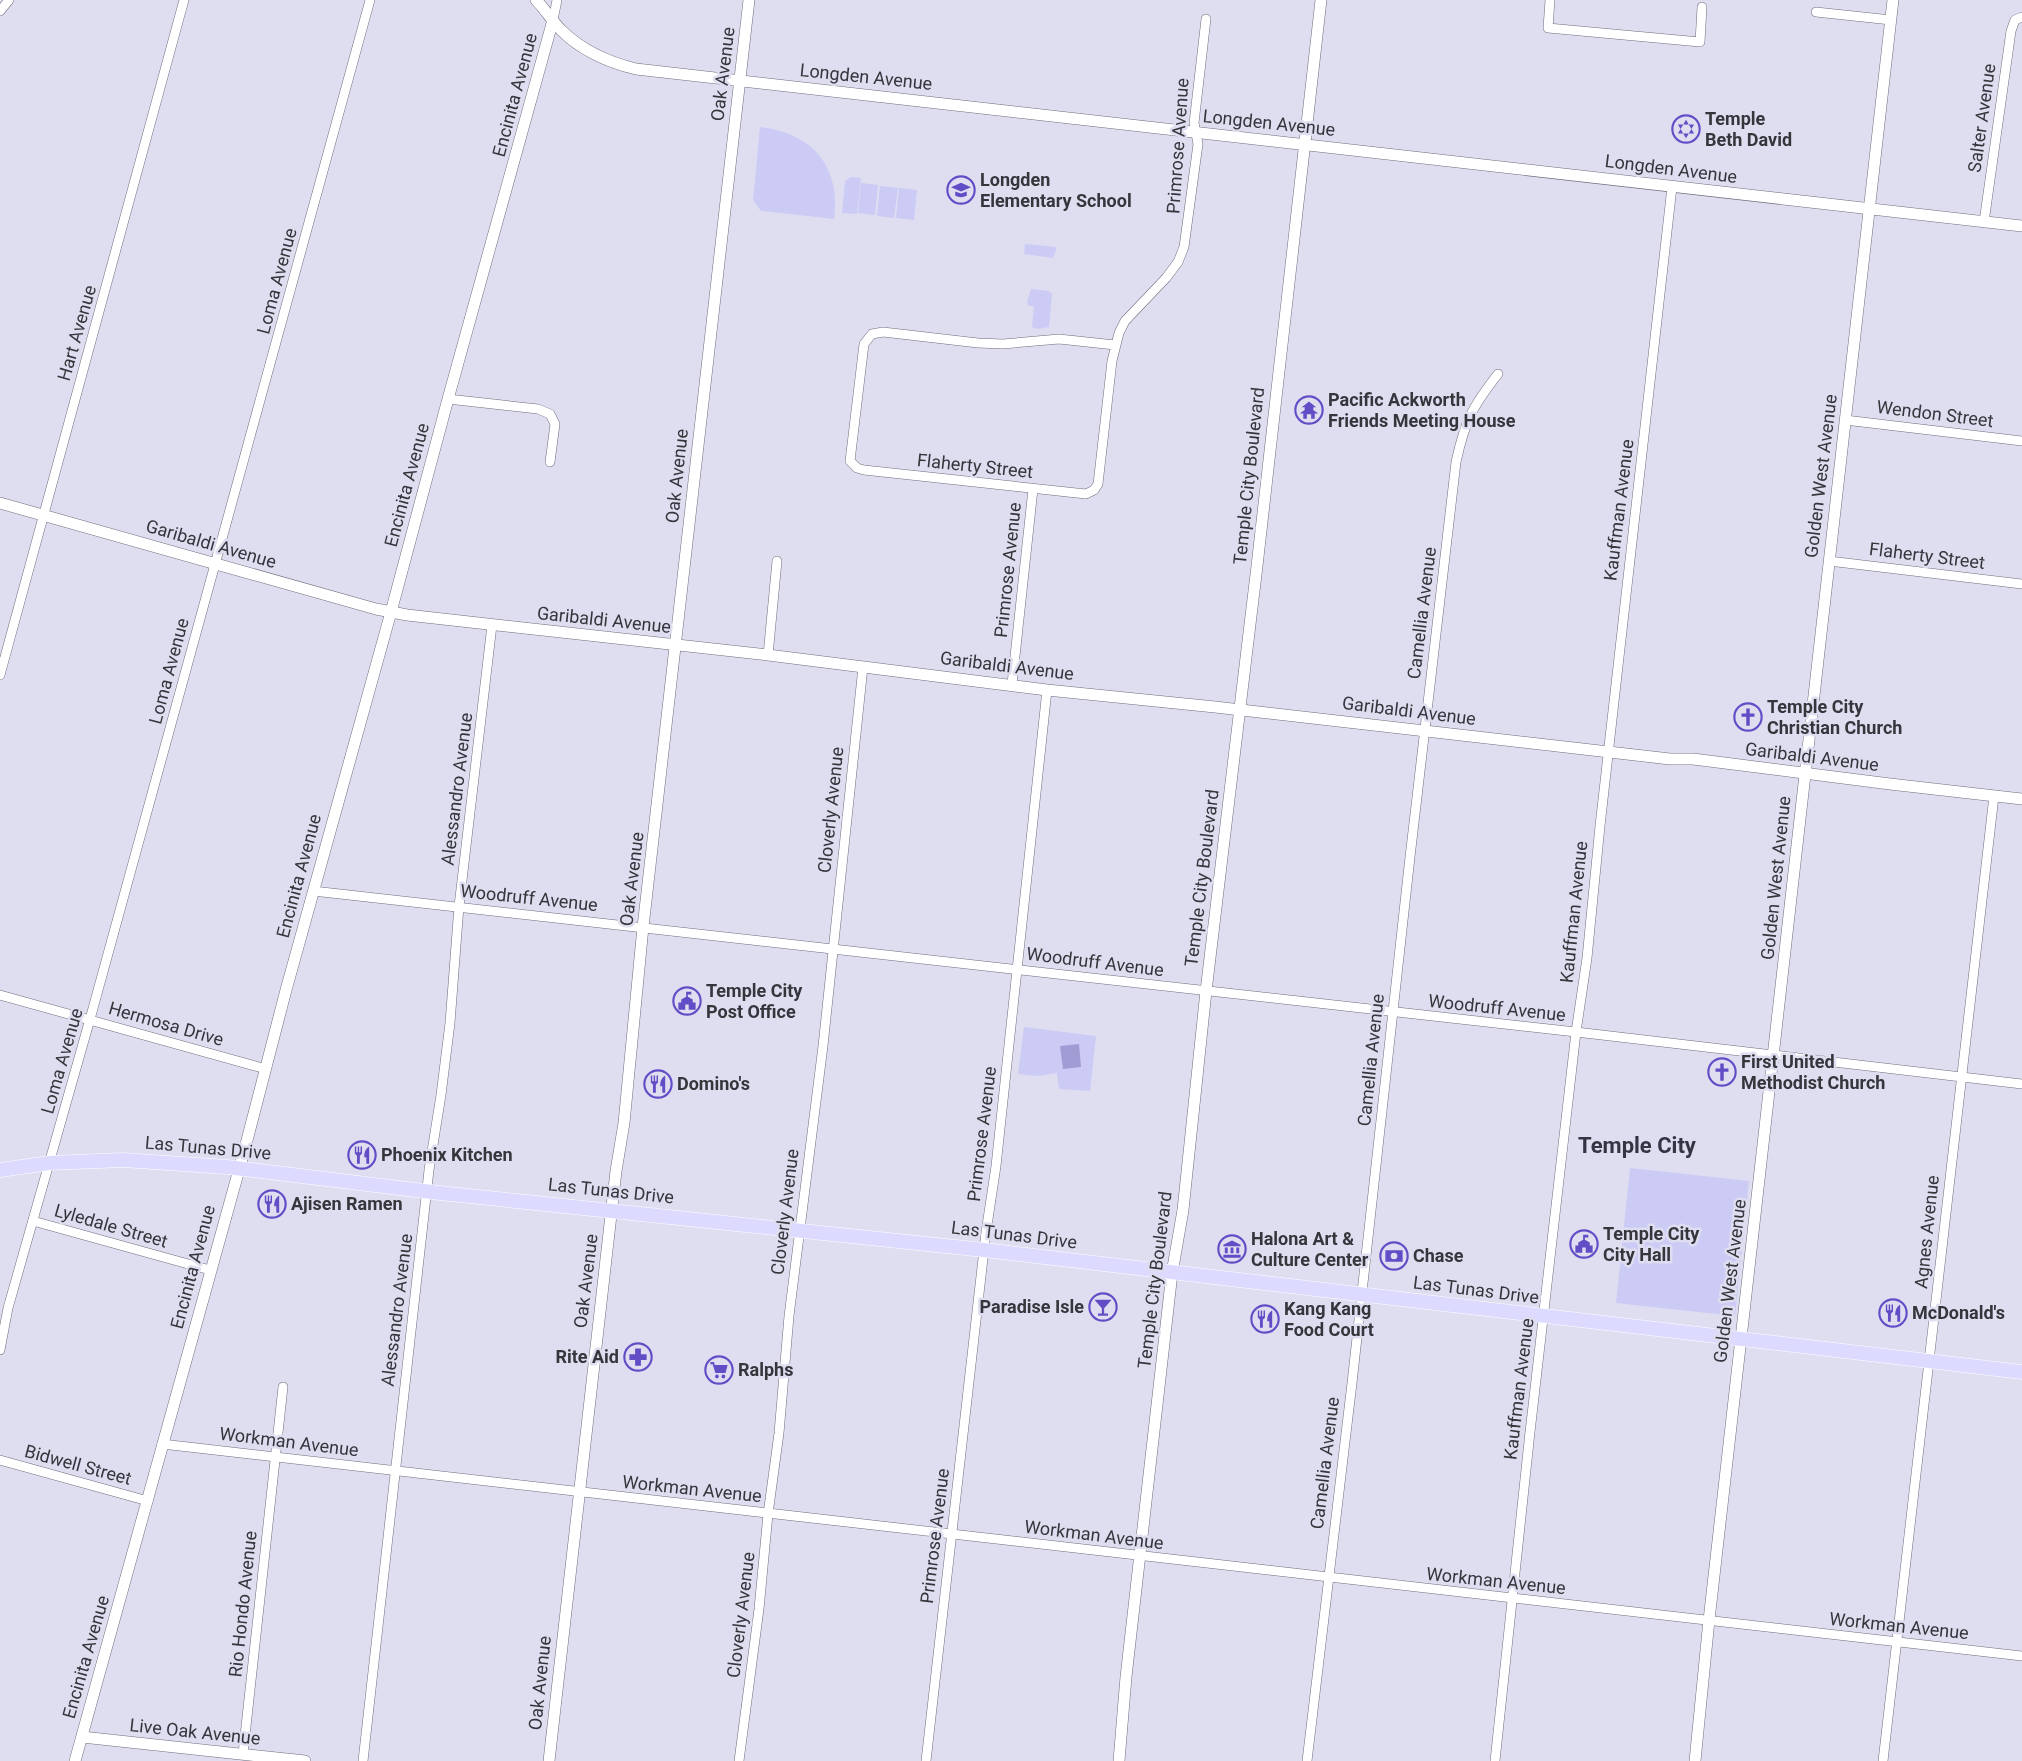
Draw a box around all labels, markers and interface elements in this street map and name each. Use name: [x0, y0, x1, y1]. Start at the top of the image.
street label: Oak Avenue: [706, 26, 739, 122]
street label: Encinita Avenue: [488, 31, 541, 159]
street label: Longden Avenue: [799, 59, 933, 94]
street label: Salter Avenue: [1963, 62, 2000, 174]
street label: Primrose Avenue: [1162, 77, 1193, 215]
street label: Longden Avenue: [1202, 105, 1336, 140]
place label: Temple Beth David: [1705, 108, 1792, 150]
synagogue icon: Temple Beth David: [1671, 114, 1701, 144]
street label: Longden Avenue: [1604, 150, 1738, 187]
place label: Longden Elementary School: [980, 169, 1132, 211]
school or university icon: Longden Elementary School: [946, 175, 976, 205]
street label: Loma Avenue: [252, 226, 301, 336]
street label: Hart Avenue: [53, 283, 100, 383]
street label: Temple City Boulevard: [1229, 386, 1268, 566]
place label: Pacific Ackworth Friends Meeting House: [1328, 389, 1516, 431]
street label: Golden West Avenue: [1800, 393, 1841, 559]
temple icon: Pacific Ackworth Friends Meeting House: [1294, 395, 1324, 425]
street label: Wendon Street: [1875, 396, 1995, 431]
street label: Encinita Avenue: [380, 421, 433, 549]
street label: Oak Avenue: [661, 428, 692, 524]
street label: Kauffman Avenue: [1599, 438, 1638, 582]
street label: Flaherty Street: [916, 449, 1034, 482]
street label: Primrose Avenue: [990, 501, 1025, 639]
street label: Garibaldi Avenue: [144, 515, 279, 572]
street label: Flaherty Street: [1868, 538, 1986, 573]
street label: Camellia Avenue: [1403, 546, 1440, 680]
street label: Garibaldi Avenue: [536, 602, 672, 637]
street label: Loma Avenue: [144, 616, 193, 726]
street label: Garibaldi Avenue: [939, 647, 1075, 684]
street label: Garibaldi Avenue: [1341, 692, 1477, 729]
place label: Temple City Christian Church: [1767, 696, 1902, 738]
church icon: Temple City Christian Church: [1733, 702, 1763, 732]
street label: Alessandro Avenue: [437, 711, 476, 866]
street label: Garibaldi Avenue: [1744, 738, 1880, 775]
street label: Cloverly Avenue: [813, 746, 848, 874]
street label: Temple City Boulevard: [1180, 788, 1223, 968]
street label: Golden West Avenue: [1756, 795, 1795, 961]
street label: Encinita Avenue: [272, 812, 325, 940]
street label: Oak Avenue: [615, 831, 648, 927]
street label: Kauffman Avenue: [1556, 840, 1591, 984]
street label: Woodruff Avenue: [459, 880, 599, 915]
street label: Woodruff Avenue: [1025, 943, 1165, 980]
place label: Temple City Post Office: [706, 980, 803, 1022]
public building icon: Temple City Post Office: [672, 986, 702, 1016]
street label: Woodruff Avenue: [1427, 990, 1567, 1025]
street label: Camellia Avenue: [1353, 993, 1388, 1127]
street label: Hermosa Drive: [106, 997, 226, 1050]
street label: Loma Avenue: [36, 1006, 87, 1116]
place label: First United Methodist Church: [1741, 1051, 1885, 1093]
church icon: First United Methodist Church: [1707, 1057, 1737, 1087]
street label: Primrose Avenue: [963, 1065, 1000, 1203]
restaurant icon: Domino's: [643, 1069, 673, 1099]
place label: Domino's: [677, 1073, 750, 1094]
street label: Las Tunas Drive: [144, 1132, 272, 1163]
district label: Temple City: [1578, 1133, 1697, 1158]
restaurant icon: Phoenix Kitchen: [347, 1140, 377, 1170]
place label: Phoenix Kitchen: [381, 1144, 513, 1165]
street label: Cloverly Avenue: [766, 1148, 803, 1276]
street label: Las Tunas Drive: [547, 1173, 675, 1208]
street label: Agnes Avenue: [1910, 1174, 1943, 1290]
restaurant icon: Ajisen Ramen: [257, 1189, 287, 1219]
street label: Temple City Boulevard: [1133, 1190, 1176, 1370]
place label: Ajisen Ramen: [291, 1193, 403, 1214]
street label: Golden West Avenue: [1709, 1198, 1750, 1364]
street label: Lyledale Street: [52, 1199, 170, 1252]
street label: Encinita Avenue: [166, 1203, 219, 1331]
street label: Las Tunas Drive: [950, 1216, 1078, 1253]
place label: Temple City City Hall: [1603, 1223, 1700, 1265]
place label: Halona Art & Culture Center: [1251, 1228, 1369, 1270]
public building icon: Temple City City Hall: [1569, 1229, 1599, 1259]
street label: Alessandro Avenue: [377, 1232, 416, 1387]
street label: Oak Avenue: [569, 1233, 602, 1329]
museum icon: Halona Art & Culture Center: [1217, 1234, 1247, 1264]
bank icon: Chase: [1379, 1241, 1409, 1271]
place label: Chase: [1413, 1245, 1464, 1266]
street label: Las Tunas Drive: [1412, 1271, 1540, 1308]
bar icon: Paradise Isle: [1088, 1292, 1118, 1322]
place label: Paradise Isle: [980, 1296, 1084, 1317]
place label: Kang Kang Food Court: [1284, 1298, 1374, 1340]
restaurant icon: McDonald's: [1878, 1298, 1908, 1328]
place label: McDonald's: [1912, 1302, 2005, 1323]
restaurant icon: Kang Kang Food Court: [1250, 1304, 1280, 1334]
street label: Kauffman Avenue: [1499, 1317, 1538, 1461]
pharmacy icon: Rite Aid: [623, 1342, 653, 1372]
place label: Rite Aid: [555, 1346, 619, 1367]
supermarket icon: Ralphs: [704, 1355, 734, 1385]
place label: Ralphs: [738, 1359, 793, 1380]
street label: Camellia Avenue: [1306, 1396, 1343, 1530]
street label: Workman Avenue: [218, 1423, 360, 1460]
street label: Bidwell Street: [23, 1440, 134, 1489]
street label: Primrose Avenue: [916, 1467, 953, 1605]
street label: Workman Avenue: [621, 1471, 763, 1506]
street label: Workman Avenue: [1023, 1516, 1165, 1553]
street label: Rio Hondo Avenue: [224, 1530, 261, 1678]
street label: Cloverly Avenue: [722, 1551, 759, 1679]
street label: Workman Avenue: [1425, 1563, 1567, 1598]
street label: Encinita Avenue: [58, 1593, 113, 1721]
street label: Workman Avenue: [1828, 1608, 1970, 1643]
street label: Oak Avenue: [524, 1635, 555, 1731]
street label: Live Oak Avenue: [129, 1714, 261, 1749]

